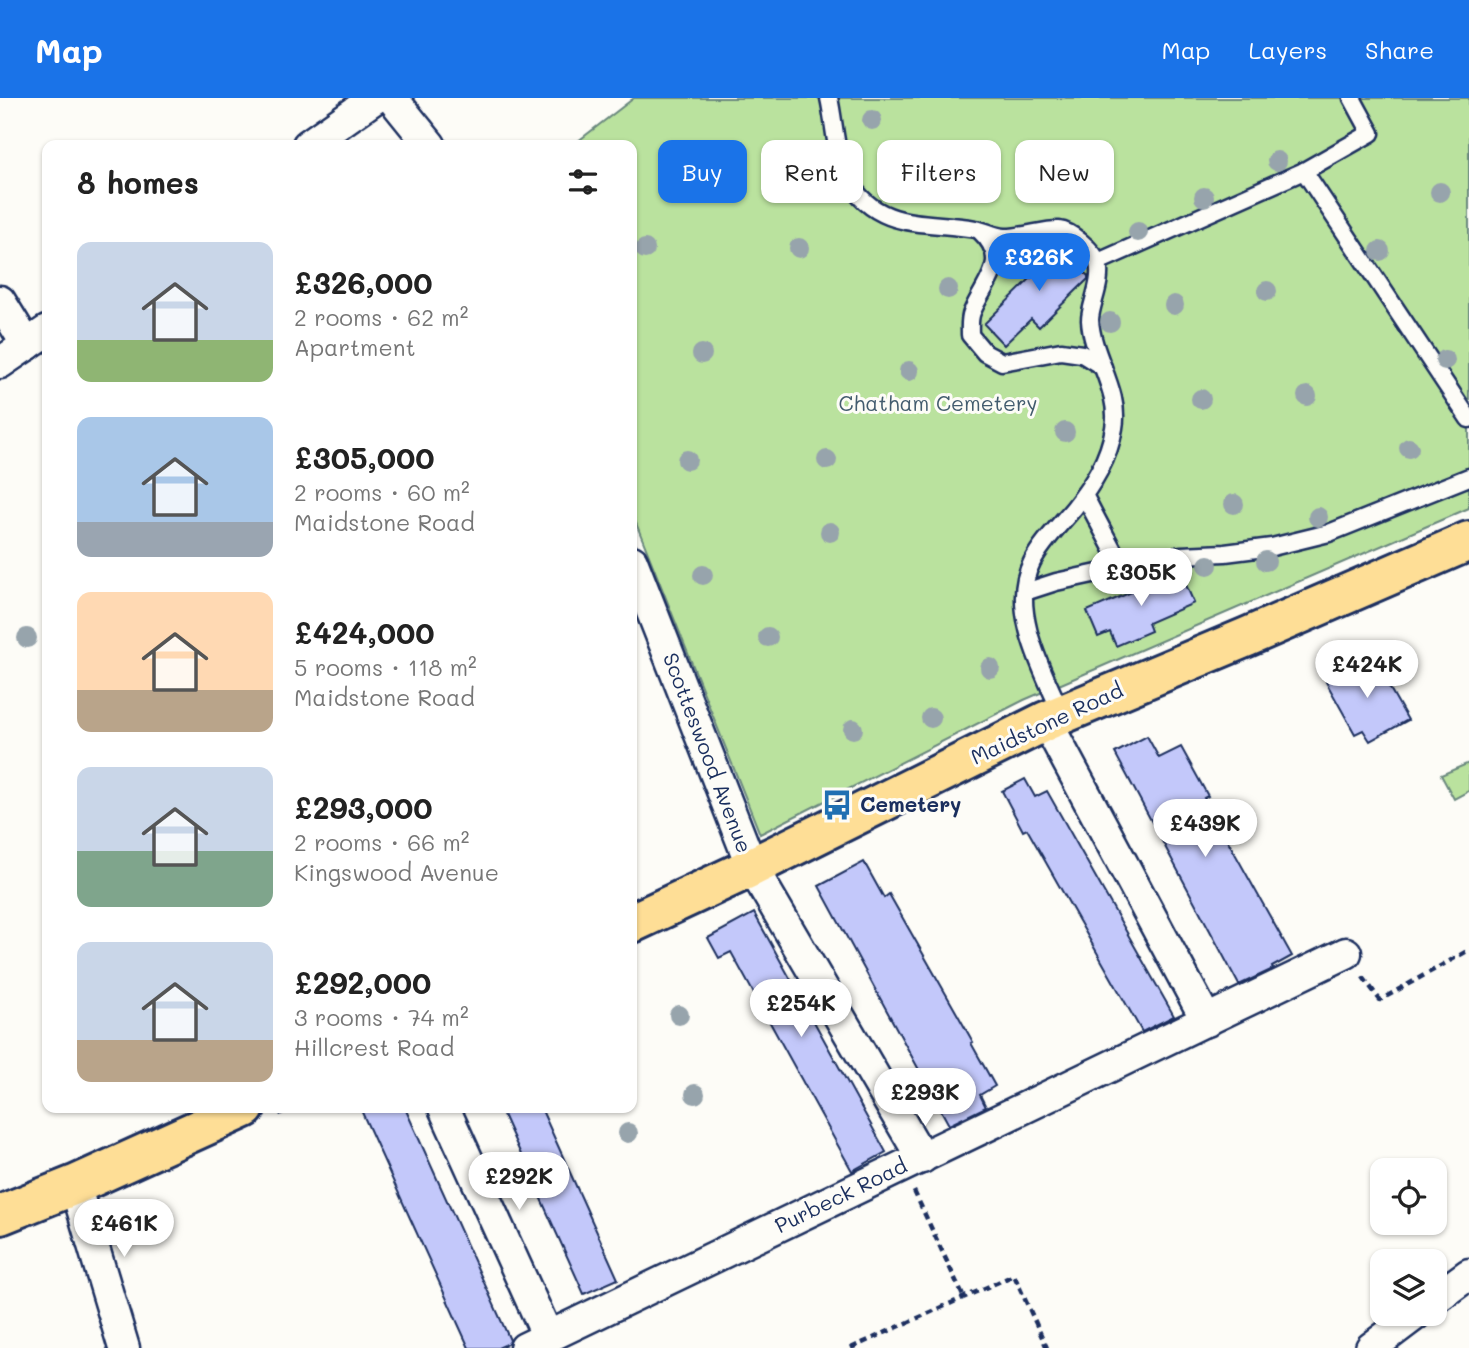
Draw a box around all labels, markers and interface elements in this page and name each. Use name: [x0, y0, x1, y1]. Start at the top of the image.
text: Map: [35, 28, 103, 71]
text: Map: [1162, 34, 1210, 65]
text: Layers: [1248, 34, 1327, 65]
text: Share: [1365, 34, 1434, 65]
chip: Buy: [658, 140, 747, 203]
chip: Rent: [761, 140, 863, 203]
chip: Filters: [877, 140, 1001, 203]
chip: New: [1015, 140, 1114, 203]
text: 8 homes: [77, 162, 199, 202]
icon: filters: [564, 163, 602, 201]
pin: £326K: [990, 234, 1088, 293]
text: £326K: [1004, 241, 1074, 271]
text: £326,000: [294, 262, 433, 302]
icon: home: [133, 270, 217, 354]
text: 2 rooms · 62 m²: [294, 302, 468, 332]
text: Apartment: [294, 332, 416, 362]
park label: Chatham Cemetery: [838, 389, 1038, 416]
text: £305,000: [294, 437, 435, 477]
icon: home: [133, 445, 217, 529]
text: 2 rooms · 60 m²: [294, 477, 470, 507]
text: Maidstone Road: [294, 507, 475, 537]
pin: £305K: [1092, 548, 1190, 608]
text: £305K: [1105, 556, 1177, 586]
text: £424,000: [294, 612, 435, 652]
icon: home: [133, 620, 217, 704]
pin: £424K: [1318, 640, 1416, 700]
text: £424K: [1331, 648, 1403, 678]
street label: Scotteswood Avenue: [658, 649, 759, 856]
text: 5 rooms · 118 m²: [294, 652, 477, 682]
street label: Maidstone Road: [966, 676, 1127, 770]
text: Maidstone Road: [294, 682, 475, 712]
text: £293,000: [294, 787, 433, 827]
bus stop icon: Cemetery: [820, 788, 854, 822]
place label: Cemetery: [860, 790, 961, 818]
icon: home: [133, 795, 217, 879]
pin: £439K: [1156, 800, 1254, 859]
text: £439K: [1169, 807, 1241, 837]
text: 2 rooms · 66 m²: [294, 827, 469, 857]
text: Kingswood Avenue: [294, 857, 499, 887]
text: £292,000: [294, 962, 431, 1002]
icon: home: [133, 970, 217, 1054]
pin: £254K: [752, 979, 850, 1039]
text: £254K: [766, 987, 836, 1017]
text: 3 rooms · 74 m²: [294, 1002, 469, 1032]
text: Hillcrest Road: [294, 1032, 454, 1062]
pin: £293K: [876, 1068, 974, 1128]
text: £293K: [890, 1076, 960, 1106]
street label: Purbeck Road: [770, 1151, 911, 1238]
pin: £292K: [470, 1152, 568, 1212]
map controls: [1370, 1158, 1447, 1326]
button: locate: [1370, 1158, 1447, 1235]
text: £292K: [485, 1160, 553, 1190]
pin: £461K: [75, 1200, 173, 1259]
text: £461K: [90, 1207, 158, 1237]
button: layers: [1370, 1249, 1447, 1326]

